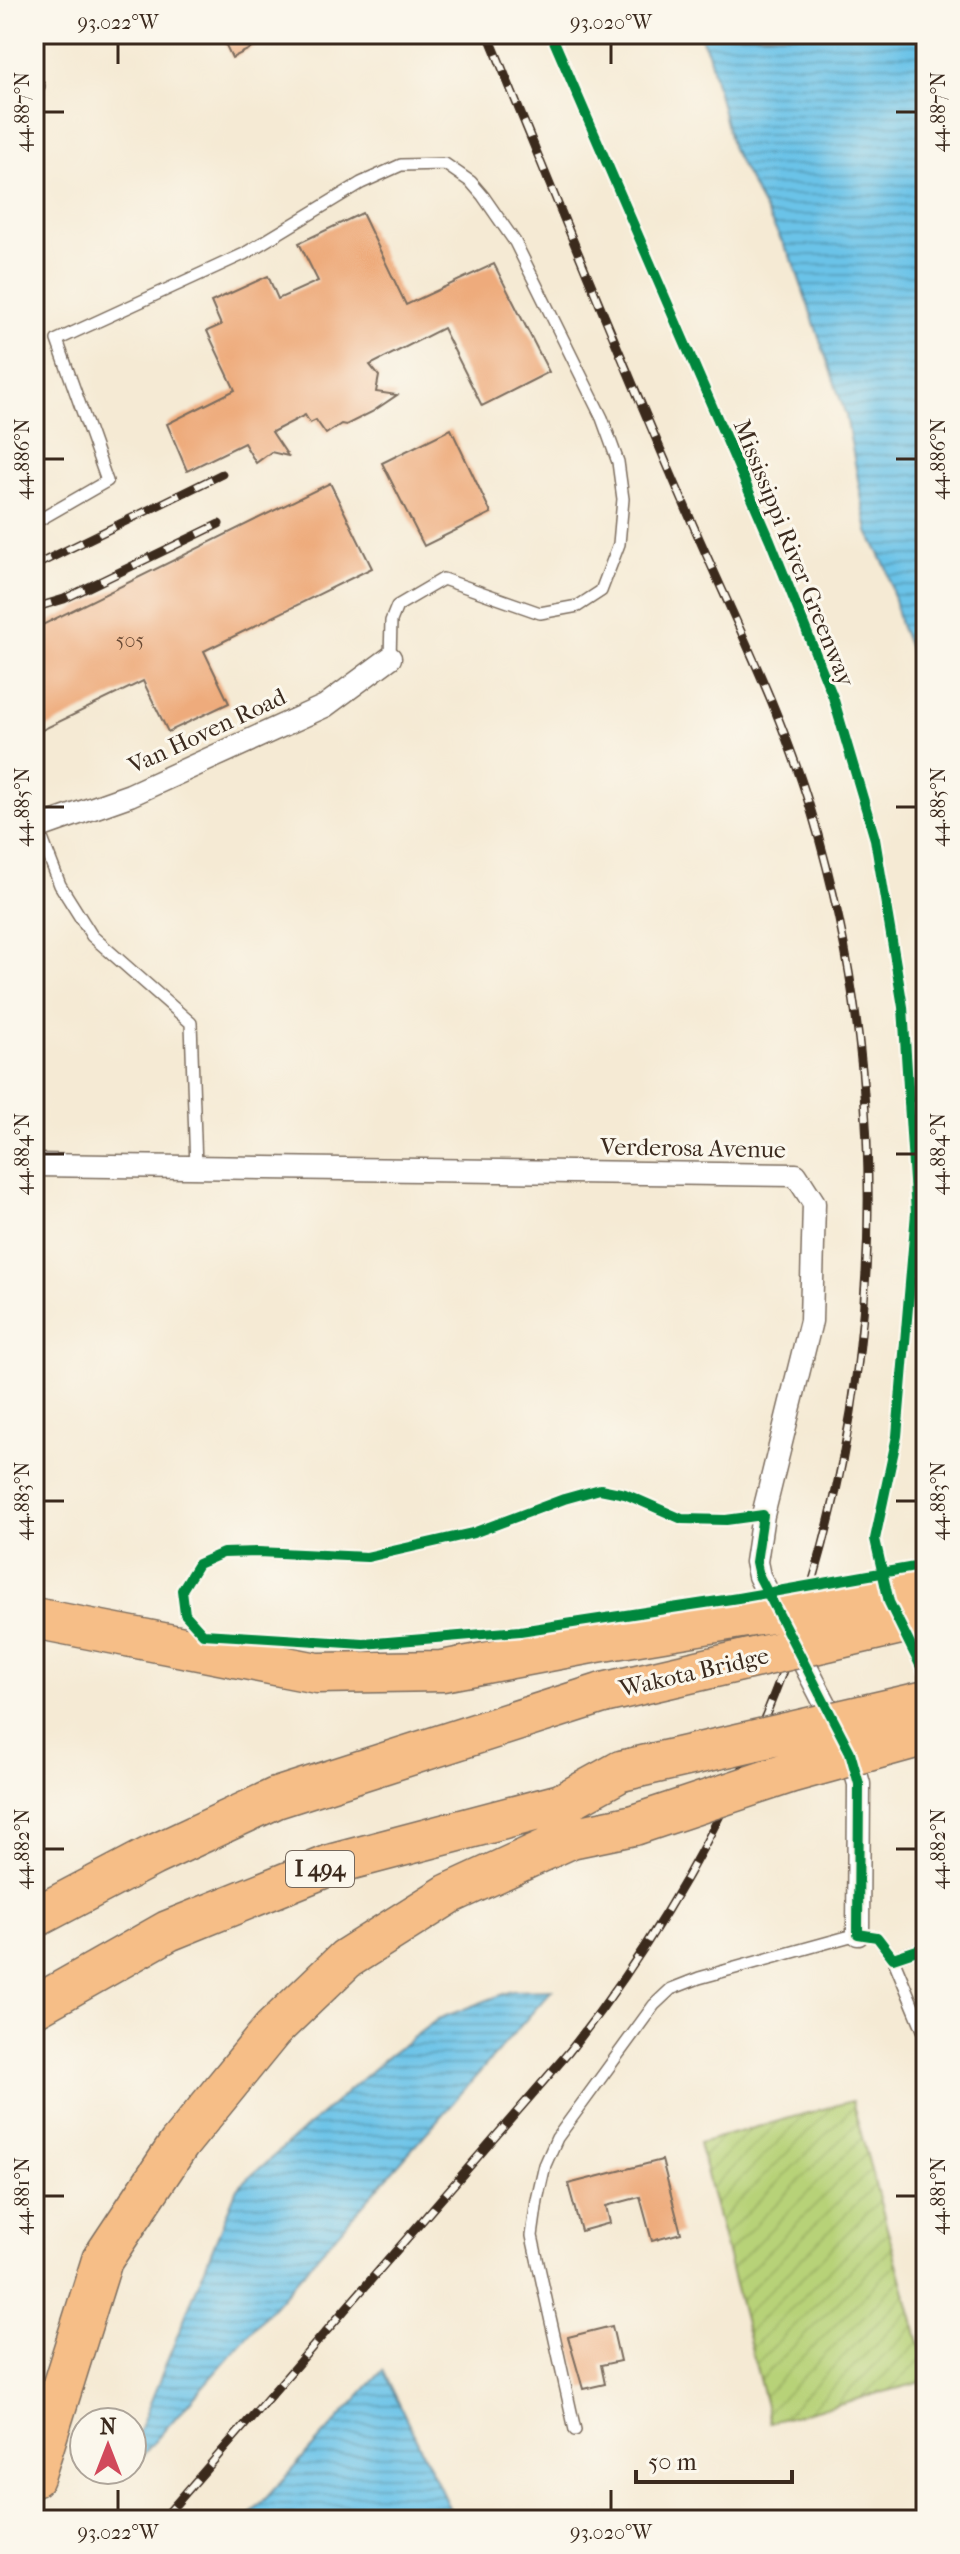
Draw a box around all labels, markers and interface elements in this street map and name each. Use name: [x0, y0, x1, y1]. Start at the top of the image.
text: 93.022°W: [77, 11, 160, 34]
text: 93.020°W: [570, 11, 653, 34]
text: 44.887°N: [11, 72, 34, 152]
text: 44.887°N: [927, 72, 950, 152]
street label: Mississippi River Greenway: [728, 416, 861, 692]
text: 44.886°N: [11, 418, 34, 500]
text: 44.886°N: [927, 418, 950, 500]
house number: 505: [116, 629, 144, 652]
street label: Van Hoven Road: [123, 682, 291, 780]
text: 44.885°N: [11, 767, 34, 847]
text: 44.885°N: [927, 767, 950, 847]
text: 44.884°N: [11, 1113, 34, 1195]
text: 44.884°N: [927, 1113, 950, 1195]
street label: Verderosa Avenue: [599, 1132, 786, 1164]
text: 44.883°N: [11, 1462, 34, 1540]
text: 44.883°N: [927, 1462, 950, 1540]
street label: Wakota Bridge: [616, 1641, 771, 1703]
text: 44.882°N: [11, 1809, 34, 1889]
text: 44.882°N: [927, 1809, 950, 1889]
road number: I 494: [286, 1851, 354, 1887]
text: 44.881°N: [11, 2157, 34, 2235]
text: 44.881°N: [927, 2157, 950, 2235]
north arrow: [68, 2406, 148, 2486]
text: N: [100, 2414, 117, 2440]
scale bar: [636, 2434, 792, 2484]
text: 50 m: [648, 2448, 697, 2476]
text: 93.022°W: [77, 2521, 160, 2544]
text: 93.020°W: [570, 2521, 653, 2544]

